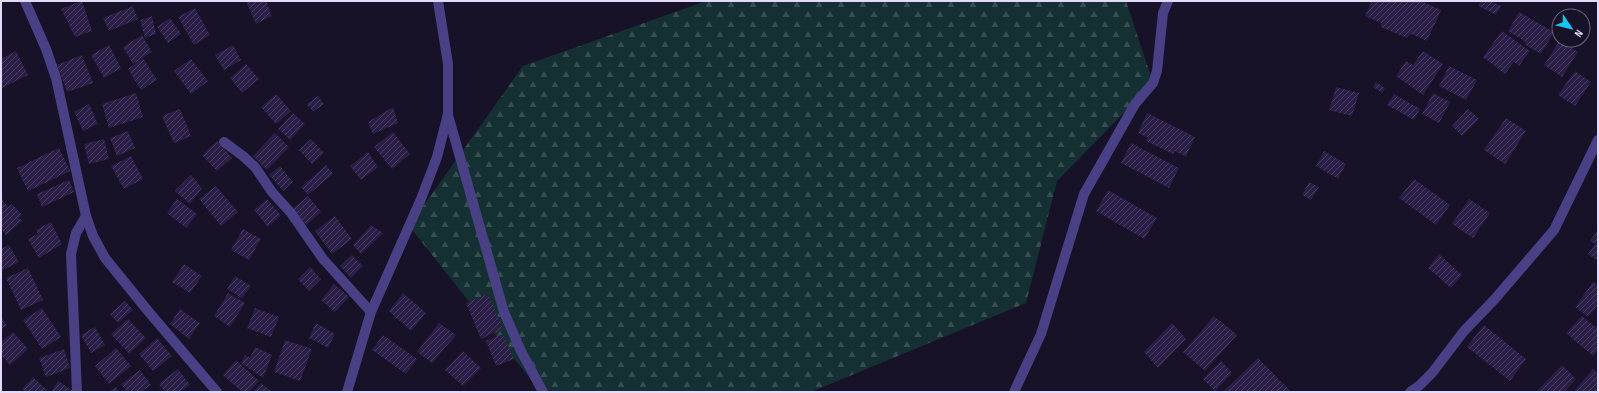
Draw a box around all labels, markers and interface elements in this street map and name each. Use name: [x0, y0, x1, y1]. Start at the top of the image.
north arrow: [1551, 8, 1591, 48]
text: N: [1572, 27, 1586, 40]

